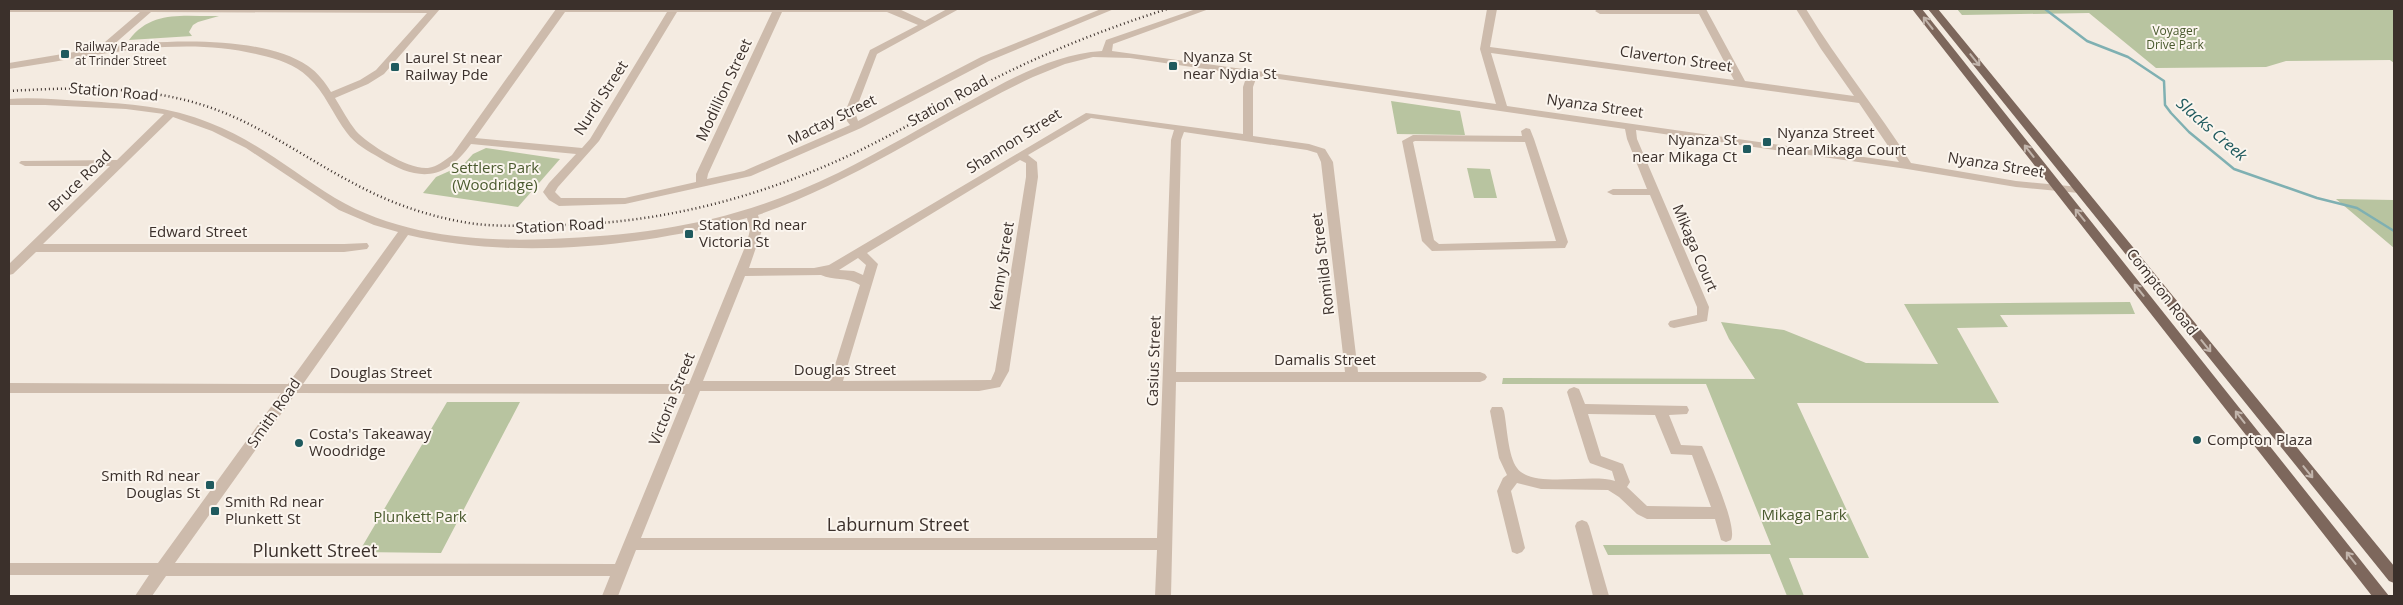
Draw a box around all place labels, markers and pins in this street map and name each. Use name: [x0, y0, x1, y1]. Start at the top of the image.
place label: Railway Parade at Trinder Street: [75, 38, 167, 69]
place label: Nyanza St near Nydia St: [1183, 46, 1277, 83]
place label: Laurel St near Railway Pde: [405, 47, 502, 84]
marker: Railway Parade at Trinder Street: [59, 48, 71, 60]
marker: Nyanza St near Nydia St: [1167, 60, 1179, 72]
marker: Laurel St near Railway Pde: [389, 61, 401, 73]
place label: Nyanza Street near Mikaga Court: [1777, 122, 1906, 159]
place label: Nyanza St near Mikaga Ct: [1632, 129, 1737, 166]
marker: Nyanza Street near Mikaga Court: [1761, 136, 1773, 148]
marker: Nyanza St near Mikaga Ct: [1741, 143, 1753, 155]
place label: Station Rd near Victoria St: [699, 214, 807, 251]
marker: Station Rd near Victoria St: [683, 228, 695, 240]
place label: Costa's Takeaway Woodridge: [309, 423, 432, 460]
place label: Compton Plaza: [2207, 429, 2313, 449]
marker: Compton Plaza: [2191, 434, 2203, 446]
marker: Costa's Takeaway Woodridge: [293, 437, 305, 449]
place label: Smith Rd near Douglas St: [101, 465, 200, 502]
marker: Smith Rd near Douglas St: [204, 479, 216, 491]
place label: Smith Rd near Plunkett St: [225, 491, 324, 528]
marker: Smith Rd near Plunkett St: [209, 505, 221, 517]

